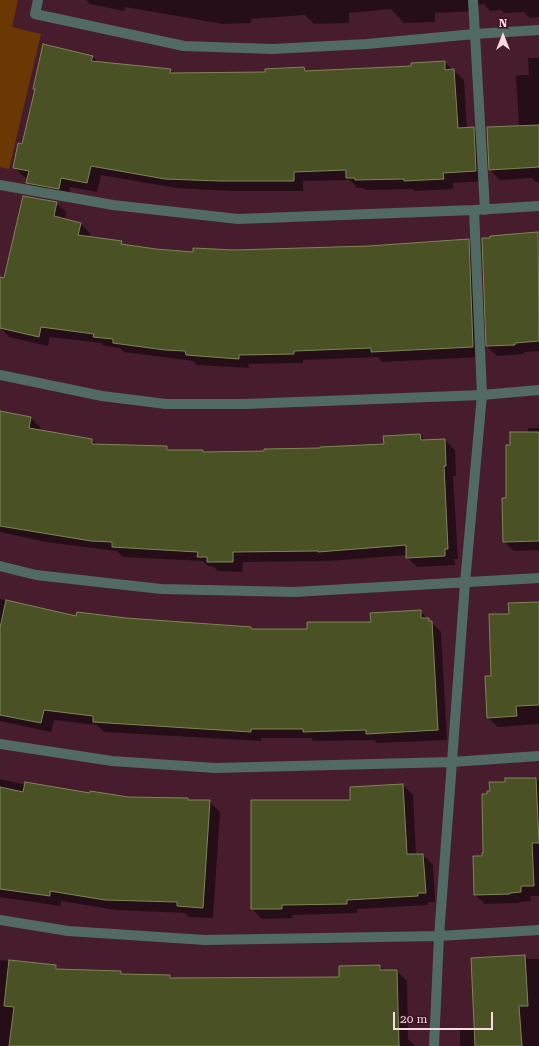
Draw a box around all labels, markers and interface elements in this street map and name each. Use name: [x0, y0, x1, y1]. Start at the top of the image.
north arrow: [483, 16, 523, 56]
text: N: [499, 17, 507, 30]
scale bar: [395, 1004, 495, 1030]
text: 20 m: [400, 1012, 427, 1026]

